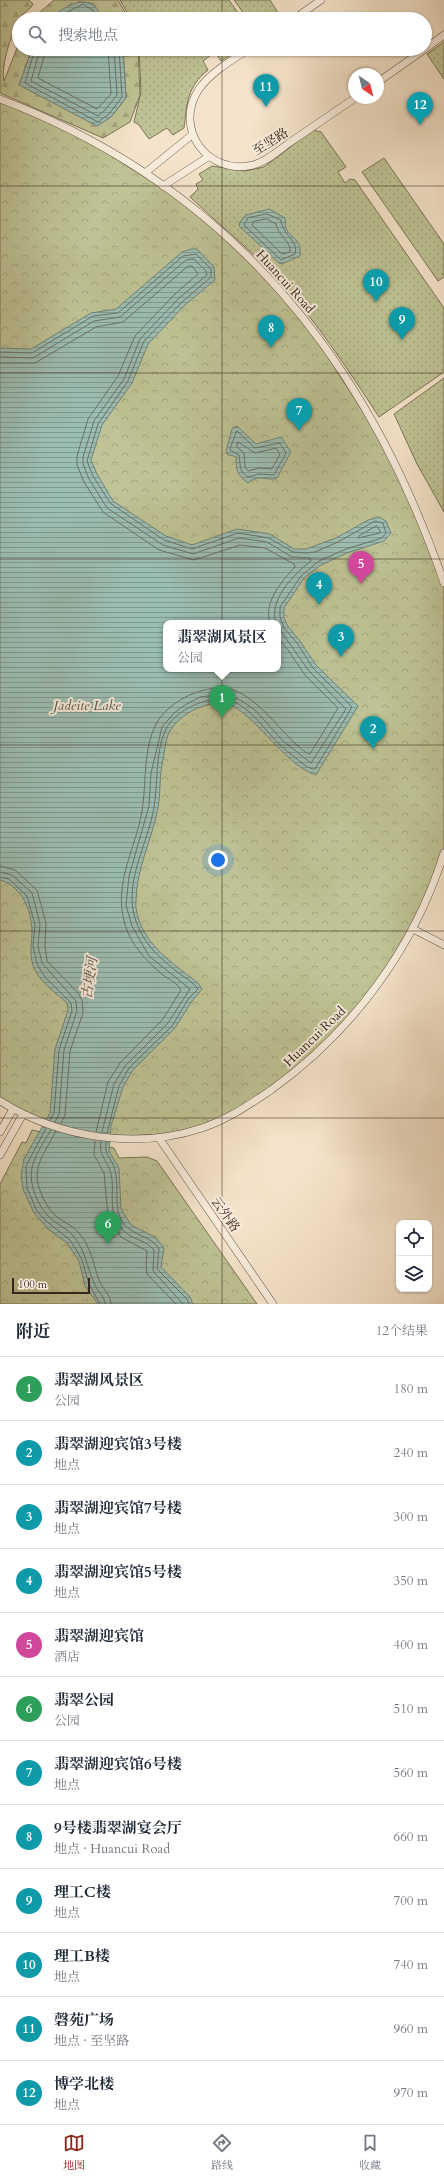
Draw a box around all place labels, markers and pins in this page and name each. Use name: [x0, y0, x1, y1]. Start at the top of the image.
pin: 11: [253, 74, 279, 107]
pin: 12: [407, 92, 433, 125]
pin: 10: [363, 269, 389, 302]
pin: 9: [389, 307, 415, 340]
pin: 8: [258, 315, 284, 348]
pin: 7: [286, 398, 312, 431]
pin: 5: [348, 551, 374, 584]
pin: 4: [306, 572, 332, 605]
pin: 3: [328, 624, 354, 657]
pin: 1: [209, 685, 235, 718]
pin: 2: [360, 716, 386, 749]
pin: 6: [95, 1211, 121, 1244]

